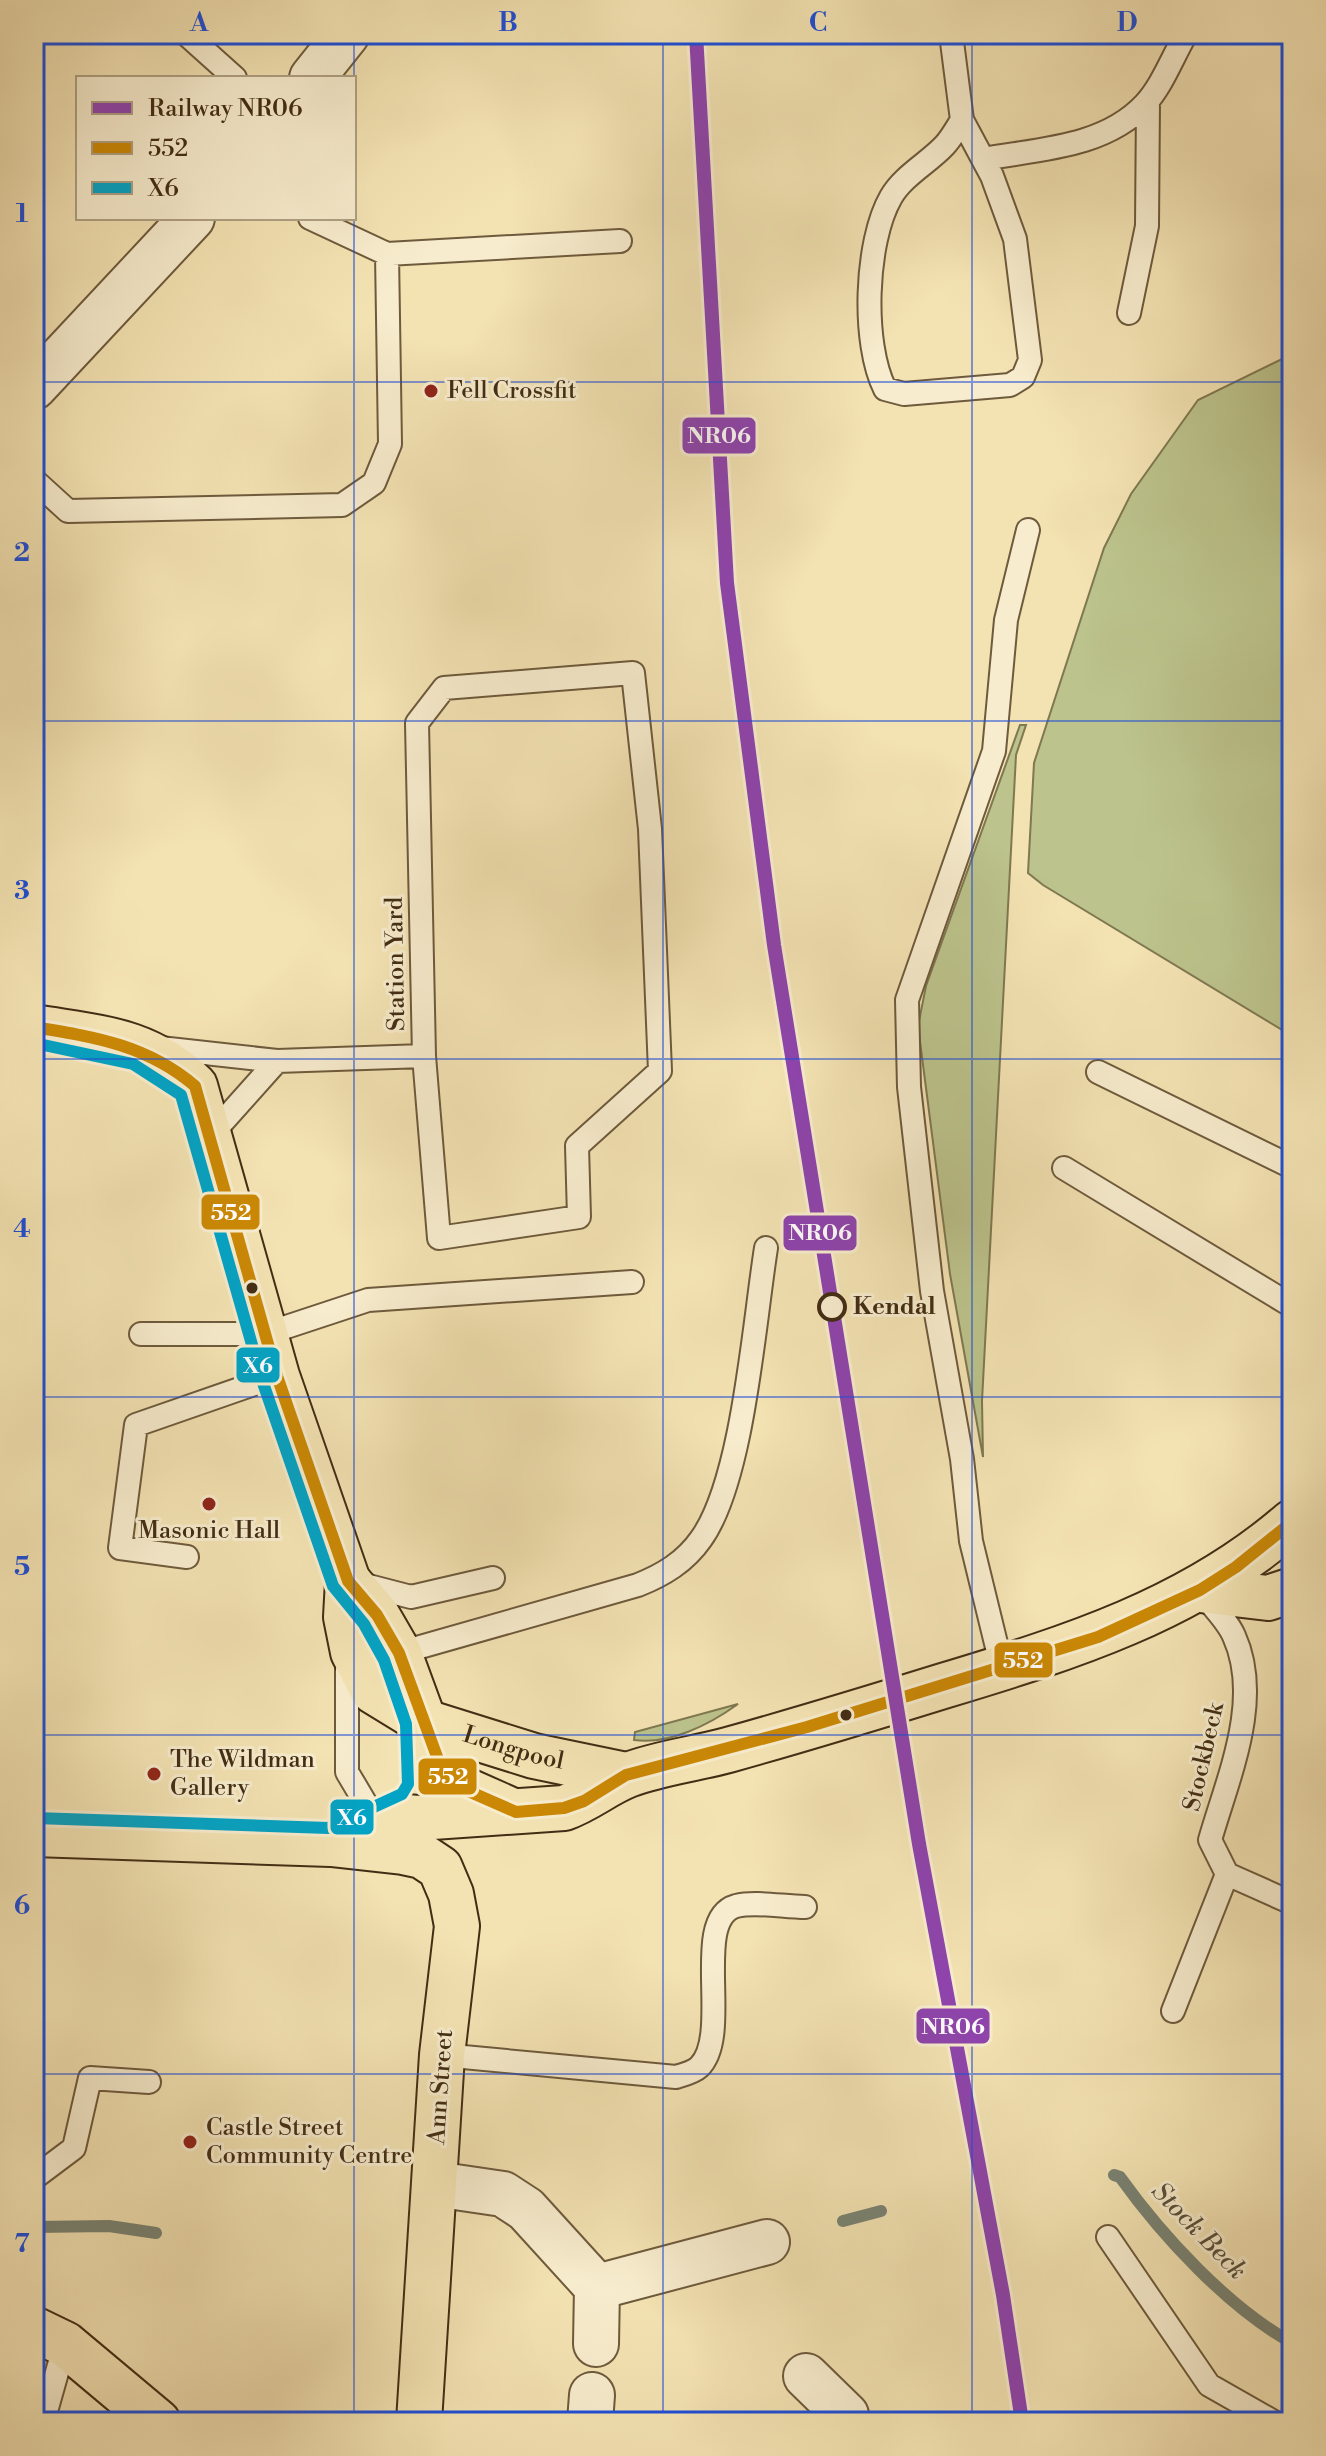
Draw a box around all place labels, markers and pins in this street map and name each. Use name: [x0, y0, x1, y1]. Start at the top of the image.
place label: Fell Crossfit: [447, 376, 577, 406]
marker: Fell Crossfit: [422, 382, 440, 400]
unlabelled marker: [244, 1280, 260, 1296]
place label: Kendal: [853, 1292, 936, 1322]
marker: Kendal: [818, 1293, 846, 1321]
marker: Masonic Hall: [200, 1495, 218, 1513]
place label: Masonic Hall: [138, 1516, 280, 1546]
unlabelled marker: [838, 1707, 854, 1723]
place label: The Wildman Gallery: [170, 1745, 315, 1803]
marker: The Wildman Gallery: [145, 1765, 163, 1783]
place label: Castle Street Community Centre: [206, 2113, 412, 2171]
marker: Castle Street Community Centre: [181, 2133, 199, 2151]

